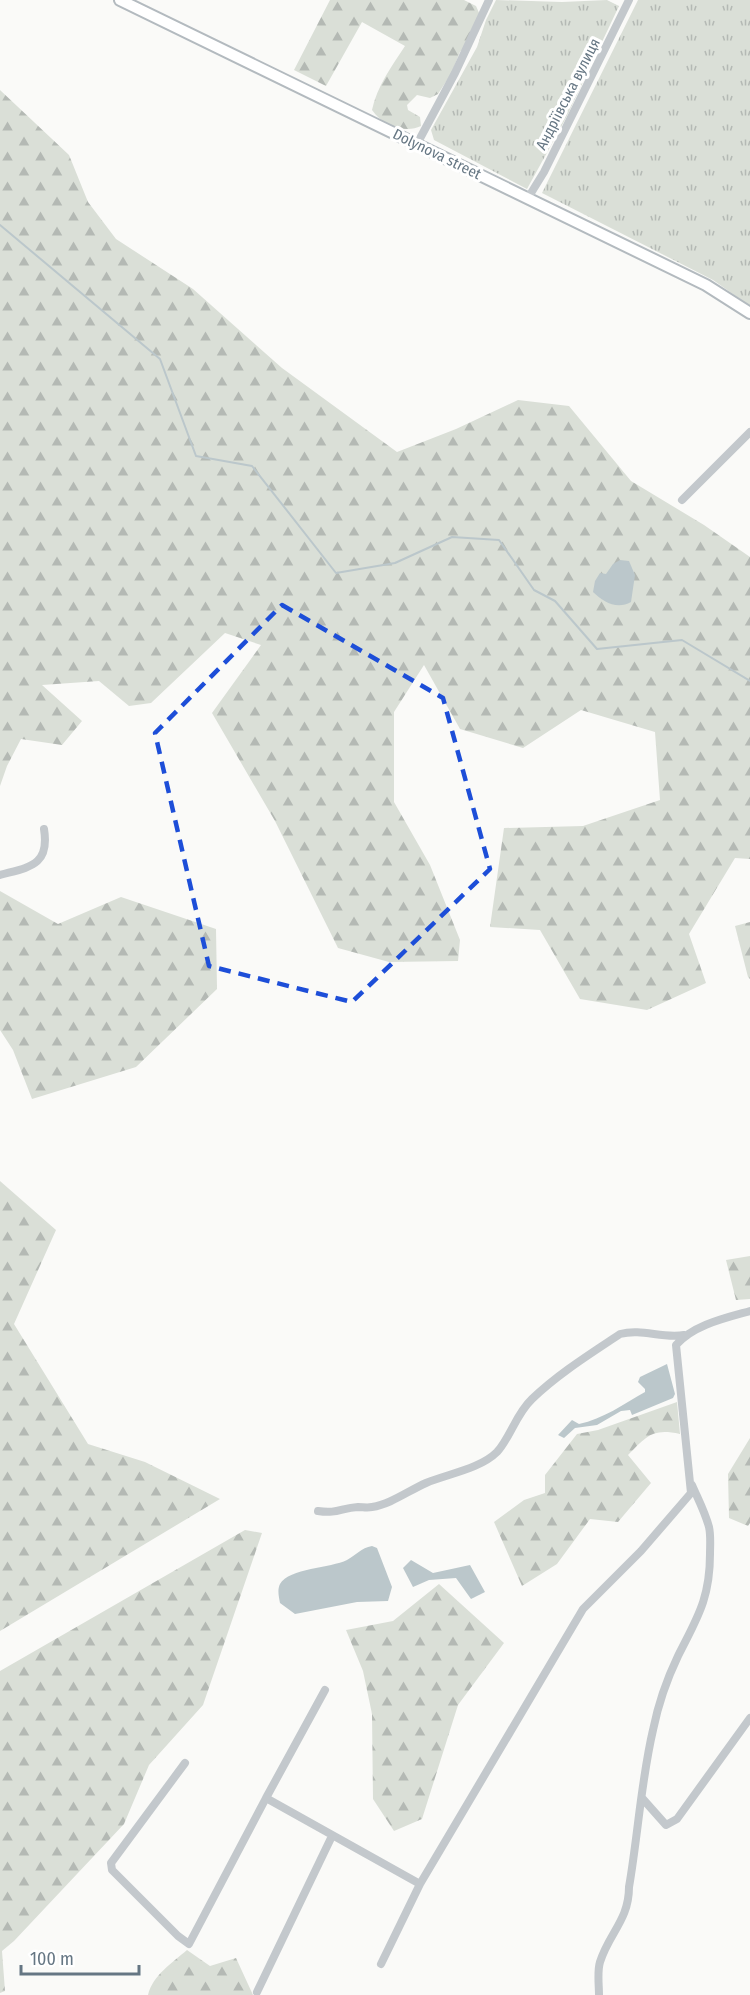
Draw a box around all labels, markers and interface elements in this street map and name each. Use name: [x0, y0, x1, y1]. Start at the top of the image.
street label: Андріївська вулиця: [532, 35, 604, 153]
street label: Dolynova street: [390, 125, 484, 183]
scale bar: [21, 1938, 140, 1976]
text: 100 m: [30, 1948, 74, 1970]

